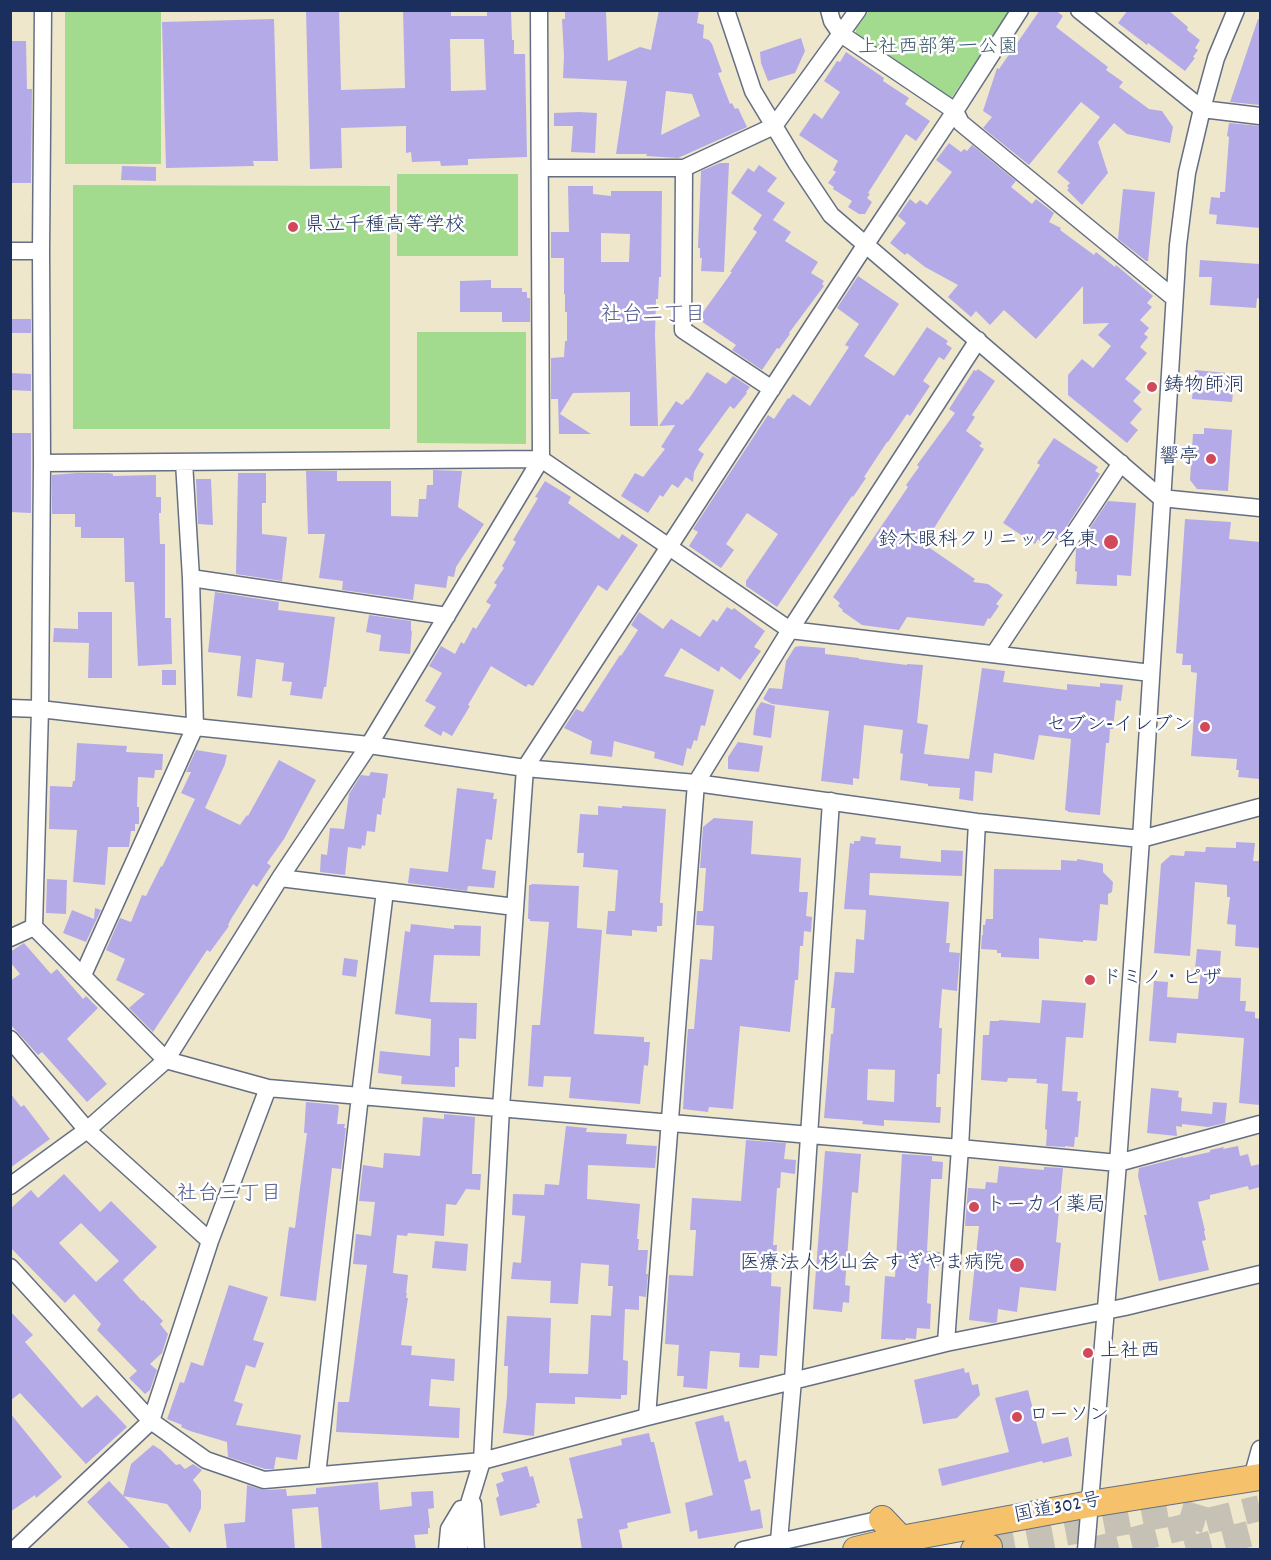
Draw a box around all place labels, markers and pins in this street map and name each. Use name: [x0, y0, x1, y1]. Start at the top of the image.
place label: 県立千種高等学校: [305, 215, 465, 239]
marker: 県立千種高等学校: [286, 220, 300, 234]
place label: 鋳物師洞: [1164, 375, 1244, 399]
marker: 鋳物師洞: [1145, 380, 1159, 394]
place label: 響亭: [1159, 447, 1199, 471]
marker: 響亭: [1204, 452, 1218, 466]
place label: 鈴木眼科クリニック名東: [878, 530, 1098, 554]
marker: 鈴木眼科クリニック名東: [1102, 533, 1120, 551]
place label: セブン-イレブン: [1046, 715, 1193, 739]
marker: セブン-イレブン: [1198, 720, 1212, 734]
place label: ドミノ・ピザ: [1102, 968, 1222, 992]
marker: ドミノ・ピザ: [1083, 973, 1097, 987]
place label: トーカイ薬局: [986, 1195, 1106, 1219]
marker: トーカイ薬局: [967, 1200, 981, 1214]
place label: 医療法人杉山会 すぎやま病院: [739, 1253, 1004, 1277]
marker: 医療法人杉山会 すぎやま病院: [1008, 1256, 1026, 1274]
place label: 上社西: [1100, 1341, 1160, 1365]
marker: 上社西: [1081, 1346, 1095, 1360]
place label: ローソン: [1029, 1405, 1109, 1429]
marker: ローソン: [1010, 1410, 1024, 1424]

